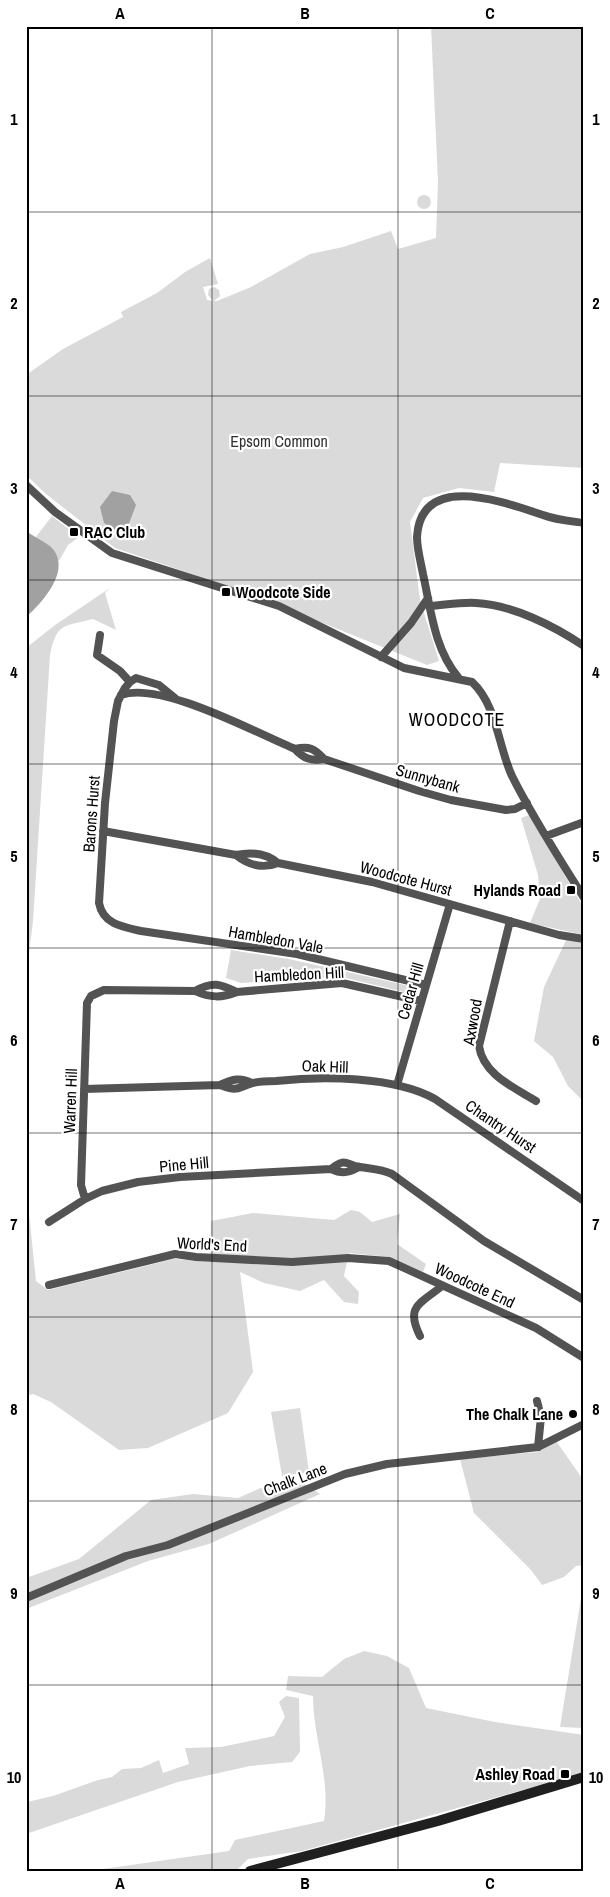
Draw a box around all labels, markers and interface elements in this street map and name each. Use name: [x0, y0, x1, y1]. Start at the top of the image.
text: A: [115, 2, 125, 24]
text: B: [300, 2, 310, 24]
text: C: [485, 2, 495, 24]
text: 1: [10, 108, 18, 130]
text: 1: [592, 108, 600, 130]
text: 2: [10, 292, 18, 314]
text: 2: [592, 292, 600, 314]
park label: Epsom Common: [230, 430, 328, 452]
text: 3: [10, 477, 18, 499]
text: 3: [592, 477, 600, 499]
place label: RAC Club: [84, 521, 145, 543]
marker: RAC Club: [68, 526, 80, 538]
place label: Woodcote Side: [236, 581, 331, 603]
marker: Woodcote Side: [220, 586, 232, 598]
text: 4: [10, 661, 18, 683]
text: 4: [592, 661, 600, 683]
district label: WOODCOTE: [409, 707, 505, 732]
street label: Sunnybank: [393, 758, 463, 798]
street label: Barons Hurst: [77, 775, 105, 853]
text: 5: [10, 845, 18, 867]
text: 5: [592, 845, 600, 867]
street label: Woodcote Hurst: [358, 855, 455, 901]
place label: Hylands Road: [474, 879, 561, 901]
marker: Hylands Road: [565, 884, 577, 896]
street label: Hambledon Vale: [227, 920, 325, 958]
street label: Cedar Hill: [391, 960, 429, 1022]
street label: Hambledon Hill: [254, 961, 344, 987]
street label: Axwood: [457, 997, 487, 1048]
text: 6: [10, 1029, 18, 1051]
text: 6: [592, 1029, 600, 1051]
street label: Oak Hill: [301, 1054, 349, 1078]
street label: Warren Hill: [58, 1068, 82, 1134]
street label: Chantry Hurst: [461, 1094, 541, 1158]
street label: Pine Hill: [158, 1151, 210, 1177]
text: 7: [10, 1213, 18, 1235]
text: 7: [592, 1213, 600, 1235]
street label: World's End: [176, 1231, 248, 1257]
street label: Woodcote End: [431, 1257, 519, 1313]
text: 8: [10, 1398, 18, 1420]
text: 8: [592, 1398, 600, 1420]
place label: The Chalk Lane: [466, 1403, 563, 1425]
marker: The Chalk Lane: [567, 1408, 579, 1420]
street label: Chalk Lane: [260, 1457, 330, 1501]
text: 9: [10, 1582, 18, 1604]
text: 9: [592, 1582, 600, 1604]
place label: Ashley Road: [476, 1763, 555, 1785]
text: 10: [7, 1766, 21, 1788]
text: 10: [589, 1766, 603, 1788]
marker: Ashley Road: [559, 1768, 571, 1780]
text: A: [115, 1872, 125, 1894]
text: B: [300, 1872, 310, 1894]
text: C: [485, 1872, 495, 1894]

